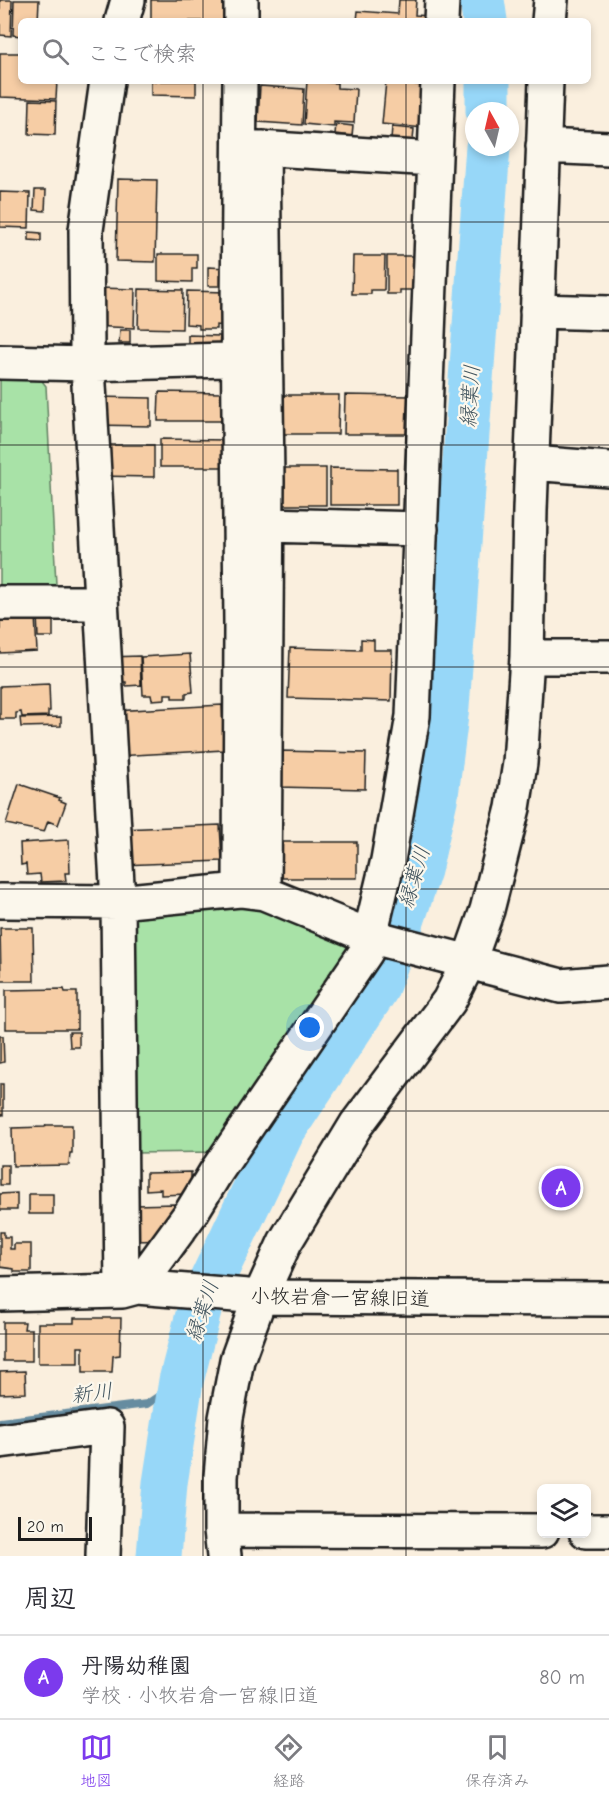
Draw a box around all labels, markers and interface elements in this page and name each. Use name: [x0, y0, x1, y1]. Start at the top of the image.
search box: [18, 18, 591, 84]
icon: search: [39, 35, 72, 68]
text: ここで検索: [87, 41, 197, 67]
north arrow: [465, 102, 519, 156]
water label: 縁葉川: [456, 364, 484, 428]
water label: 縁葉川: [393, 843, 435, 911]
your location: [295, 1013, 324, 1042]
pin: A: [542, 1166, 580, 1210]
water label: 縁葉川: [181, 1277, 223, 1345]
street label: 小牧岩倉一宮線旧道: [250, 1284, 430, 1311]
water label: 新川: [70, 1379, 114, 1407]
map controls: [537, 1484, 591, 1538]
button: layers: [537, 1484, 591, 1538]
scale bar: [18, 1514, 92, 1542]
text: 20 m: [27, 1518, 64, 1536]
text: 周辺: [24, 1584, 76, 1614]
text: 丹陽幼稚園: [81, 1653, 191, 1679]
text: A: [38, 1666, 49, 1689]
text: 80 m: [539, 1666, 585, 1689]
text: 学校 · 小牧岩倉一宮線旧道: [81, 1684, 318, 1707]
tab: 地図: [80, 1731, 113, 1791]
tab: 経路: [272, 1731, 305, 1791]
tab: 保存済み: [465, 1731, 529, 1791]

